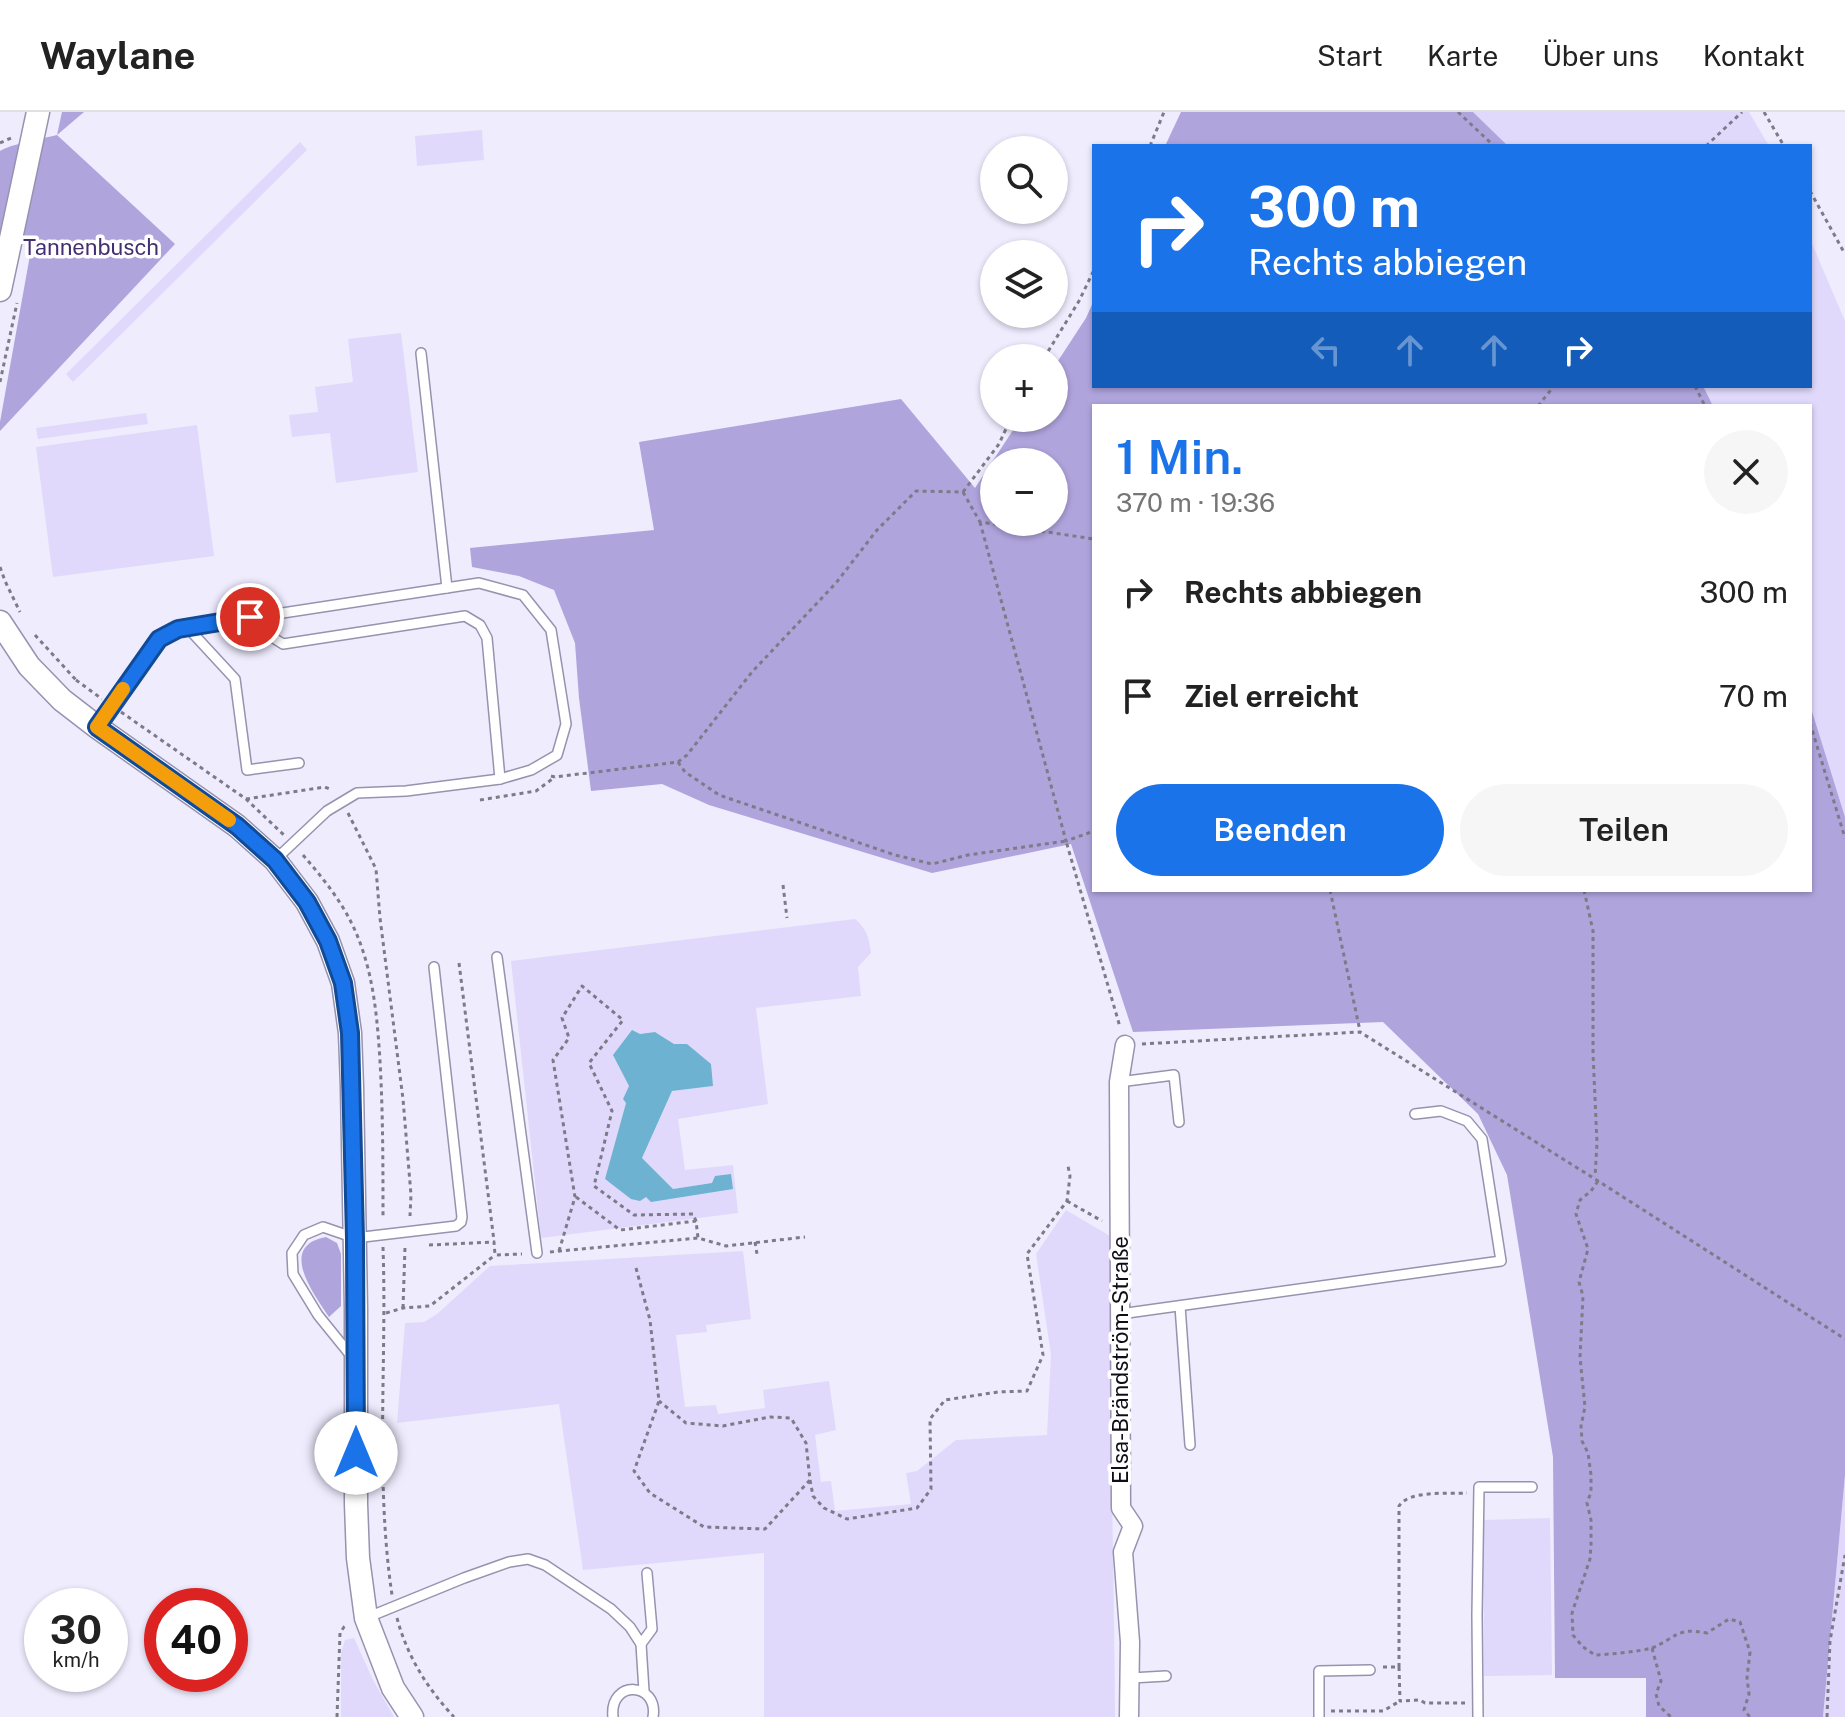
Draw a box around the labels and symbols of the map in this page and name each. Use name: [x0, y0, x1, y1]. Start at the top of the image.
park label: Tannenbusch: [23, 234, 159, 260]
pin: [216, 583, 284, 651]
street label: Elsa-Brändström-Straße: [1107, 1236, 1133, 1484]
position arrow: [314, 1411, 398, 1495]
speed limit sign: 40: [144, 1588, 248, 1692]

